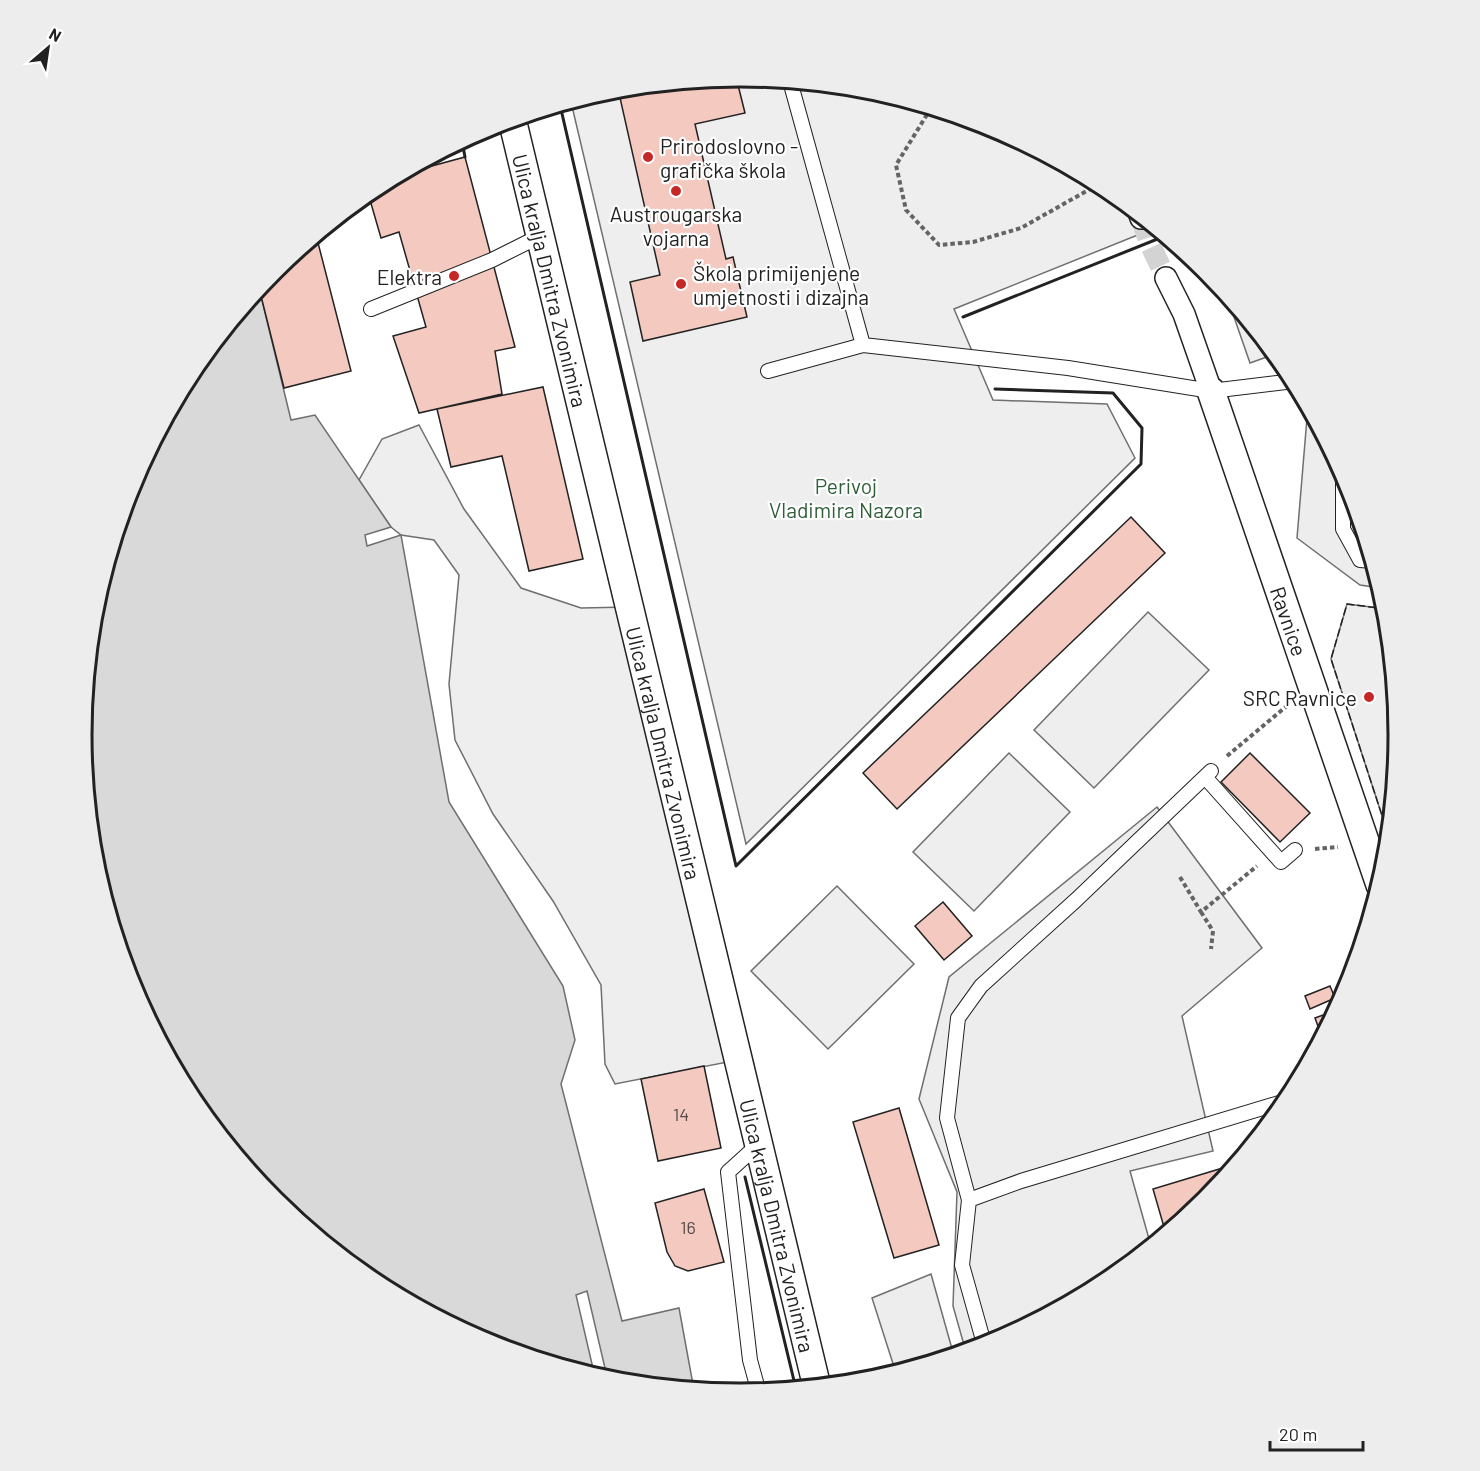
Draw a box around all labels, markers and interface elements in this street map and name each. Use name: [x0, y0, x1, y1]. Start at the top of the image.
north arrow: [18, 18, 78, 78]
text: N: [46, 24, 65, 45]
place label: Prirodoslovno - grafička škola: [660, 133, 798, 182]
marker: Prirodoslovno - grafička škola: [641, 150, 655, 164]
street label: Ulica kralja Dmitra Zvonimira: [508, 151, 593, 410]
marker: Austrougarska vojarna: [669, 184, 683, 198]
place label: Austrougarska vojarna: [610, 201, 742, 250]
place label: Škola primijenjene umjetnosti i dizajna: [693, 260, 869, 309]
place label: Elektra: [377, 264, 442, 289]
marker: Elektra: [447, 269, 461, 283]
marker: Škola primijenjene umjetnosti i dizajna: [674, 277, 688, 291]
park label: Perivoj Vladimira Nazora: [769, 473, 923, 522]
street label: Ravnice: [1266, 583, 1313, 659]
street label: Ulica kralja Dmitra Zvonimira: [622, 624, 707, 882]
place label: SRC Ravnice: [1243, 685, 1357, 710]
marker: SRC Ravnice: [1362, 690, 1376, 704]
street label: Ulica kralja Dmitra Zvonimira: [736, 1096, 821, 1355]
house number: 14: [673, 1103, 689, 1125]
house number: 16: [680, 1216, 696, 1238]
scale bar: [1270, 1414, 1363, 1452]
text: 20 m: [1279, 1423, 1317, 1445]

